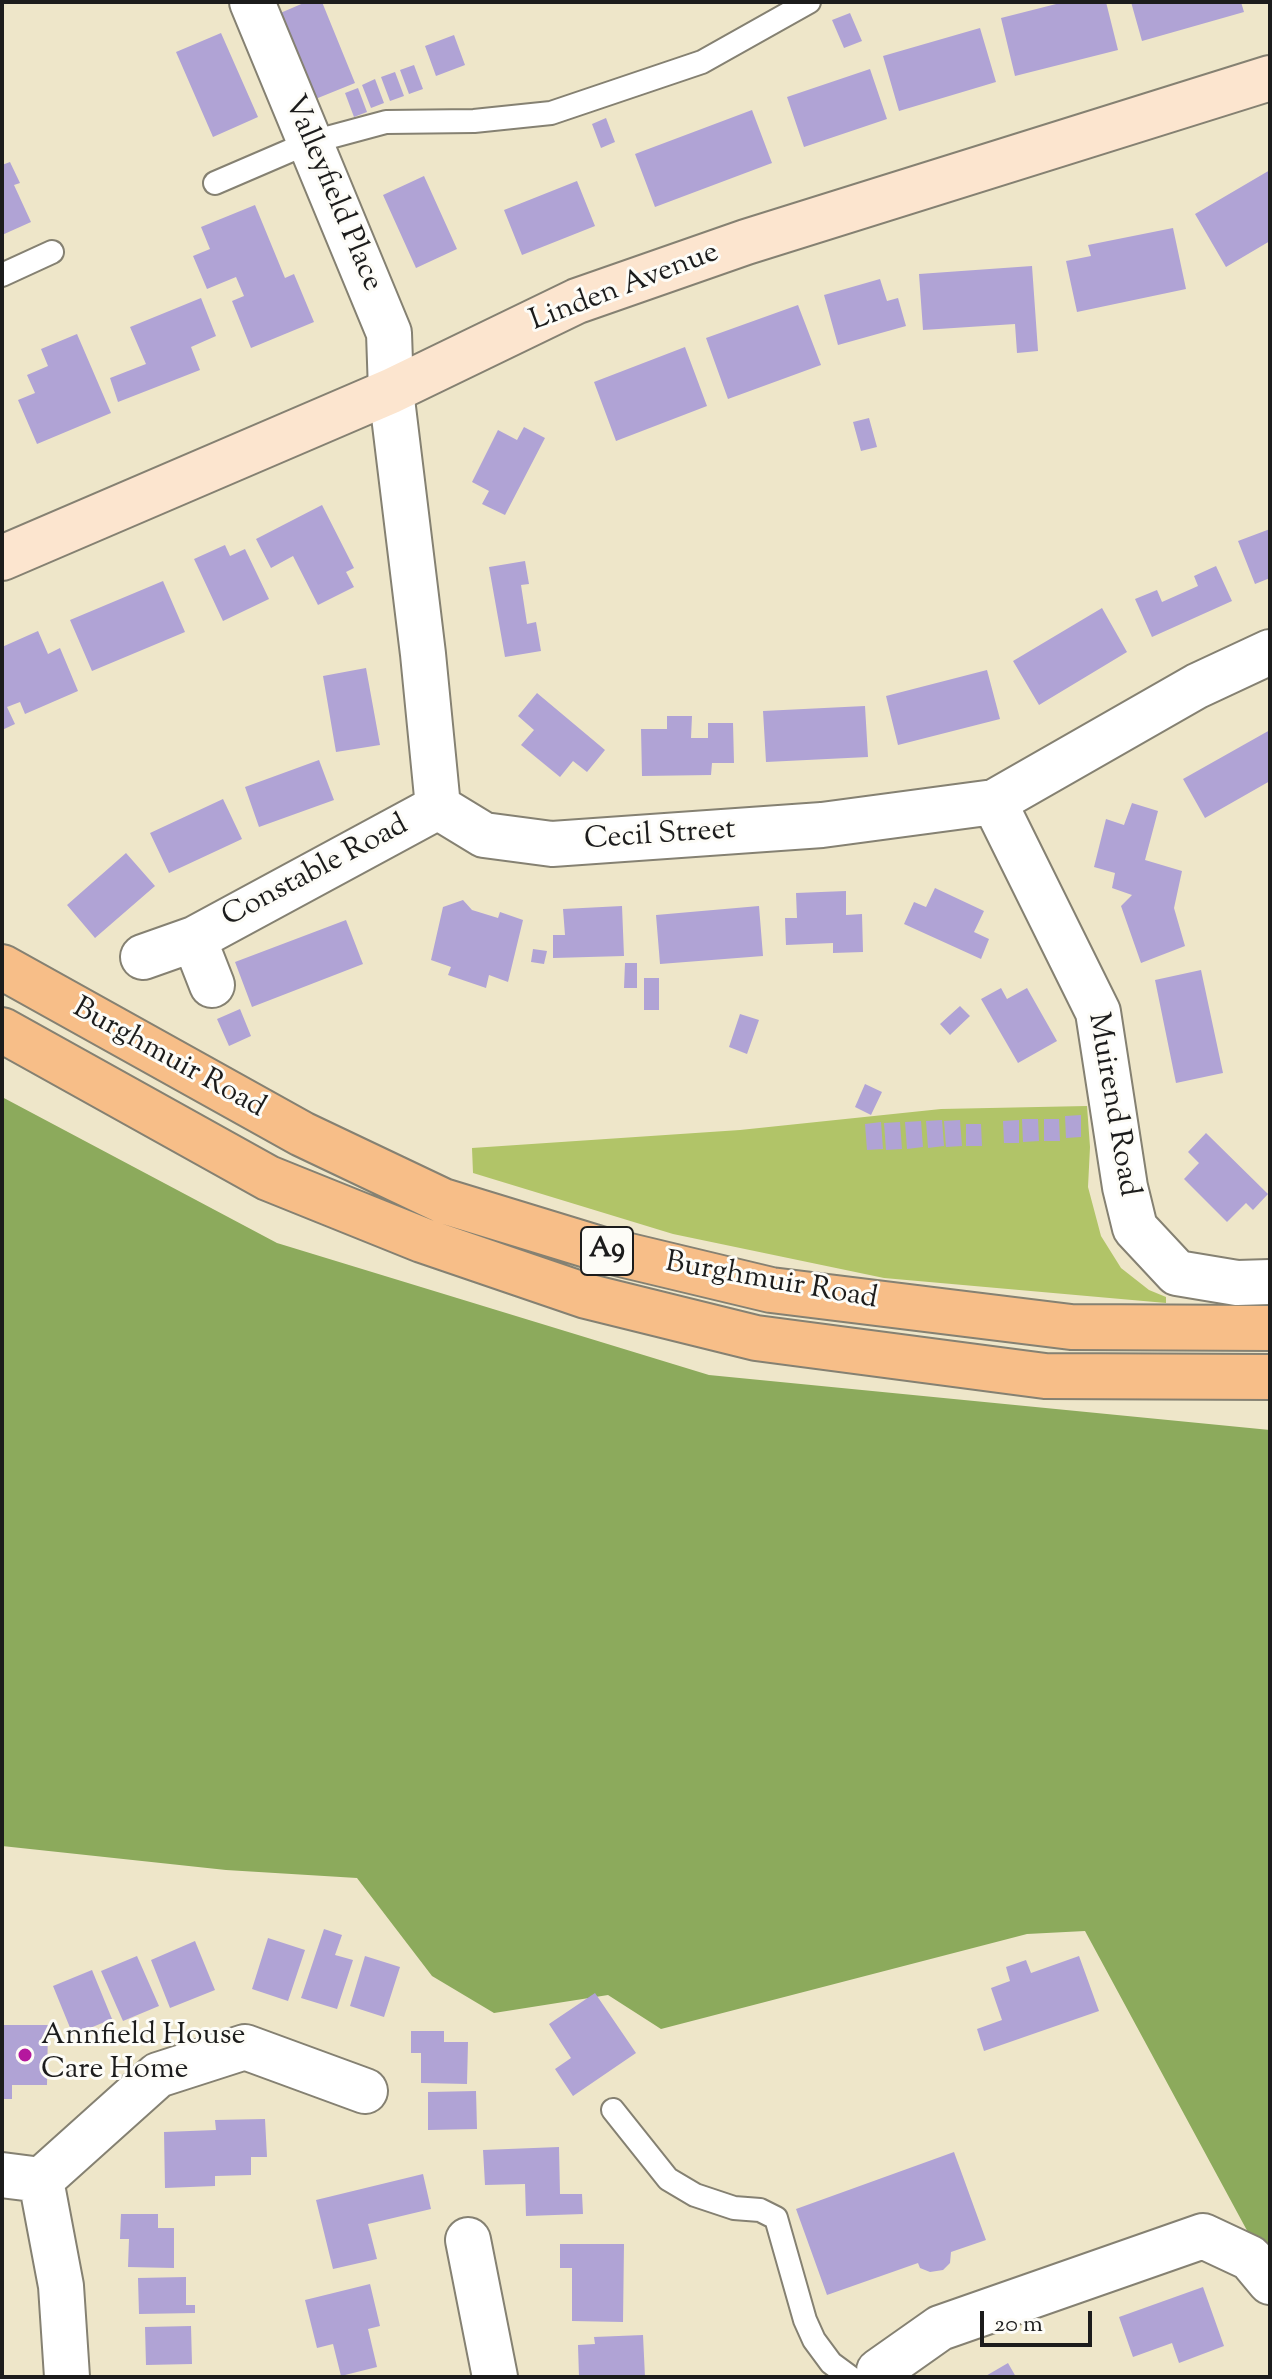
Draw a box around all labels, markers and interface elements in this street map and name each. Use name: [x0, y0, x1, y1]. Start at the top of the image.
street label: Valleyfield Place: [274, 91, 388, 297]
street label: Linden Avenue: [526, 237, 724, 341]
street label: Constable Road: [217, 809, 415, 937]
street label: Cecil Street: [583, 814, 737, 860]
street label: Burghmuir Road: [65, 992, 271, 1128]
street label: Muirend Road: [1077, 1010, 1145, 1200]
road number: A9: [581, 1227, 633, 1275]
street label: Burghmuir Road: [662, 1247, 880, 1319]
place label: Annfield House Care Home: [41, 2020, 246, 2090]
marker: Annfield House Care Home: [16, 2046, 34, 2064]
scale bar: [984, 2295, 1096, 2345]
text: 20 m: [994, 2308, 1043, 2342]

